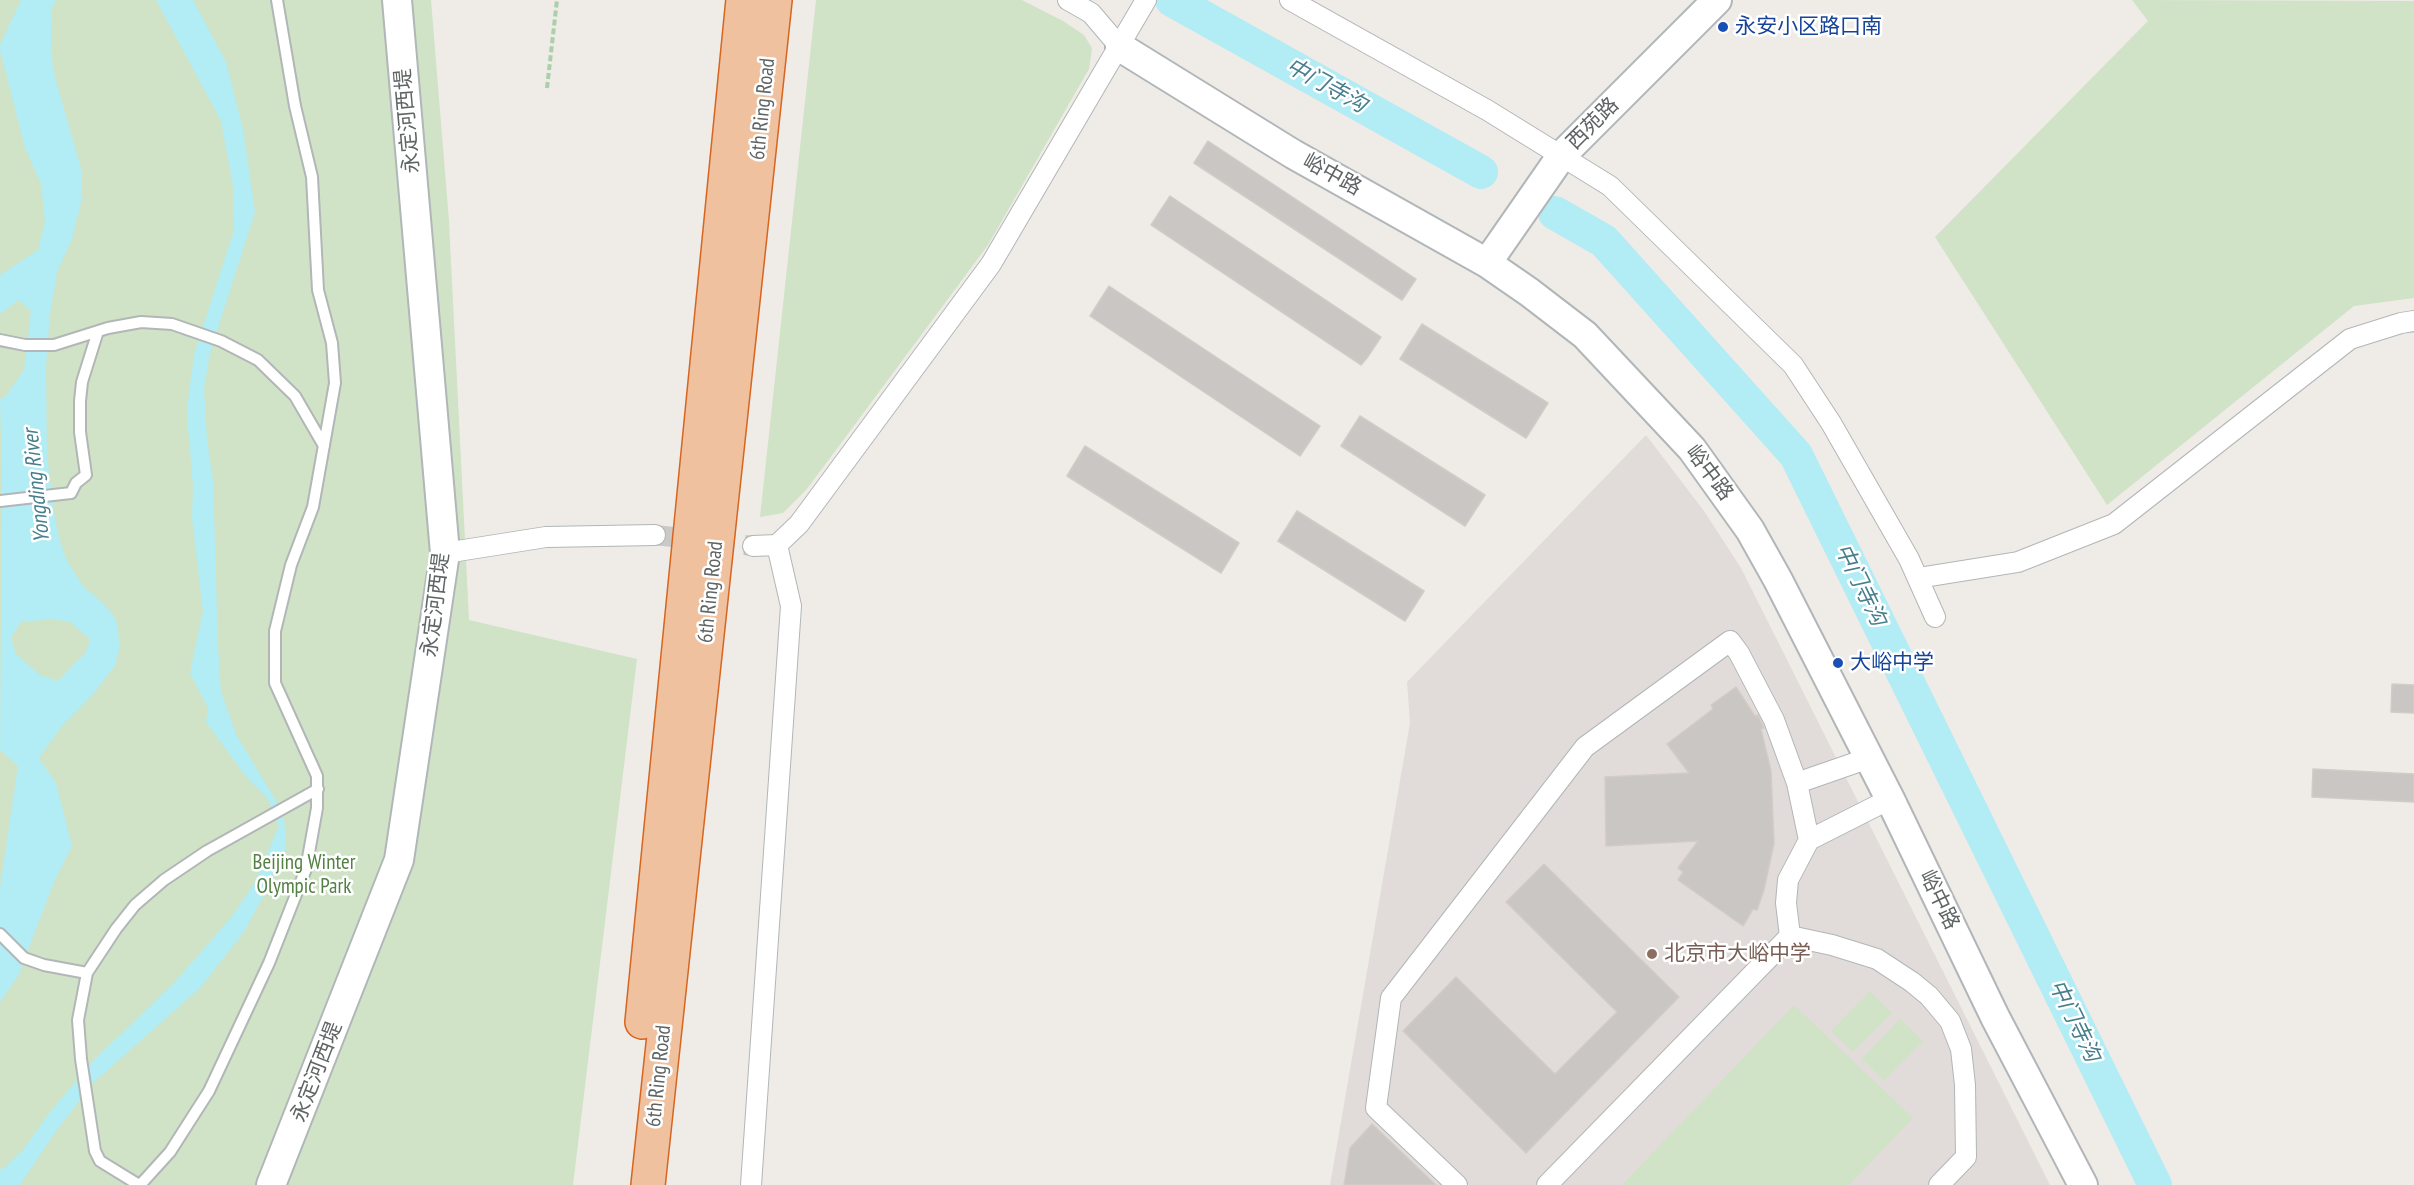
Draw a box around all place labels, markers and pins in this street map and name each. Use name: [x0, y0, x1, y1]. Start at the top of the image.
place label: 永安小区路口南: [1735, 14, 1882, 40]
marker: 永安小区路口南: [1716, 20, 1730, 34]
place label: 大峪中学: [1850, 650, 1934, 676]
marker: 大峪中学: [1831, 656, 1845, 670]
place label: 北京市大峪中学: [1664, 941, 1811, 967]
marker: 北京市大峪中学: [1645, 947, 1659, 961]

